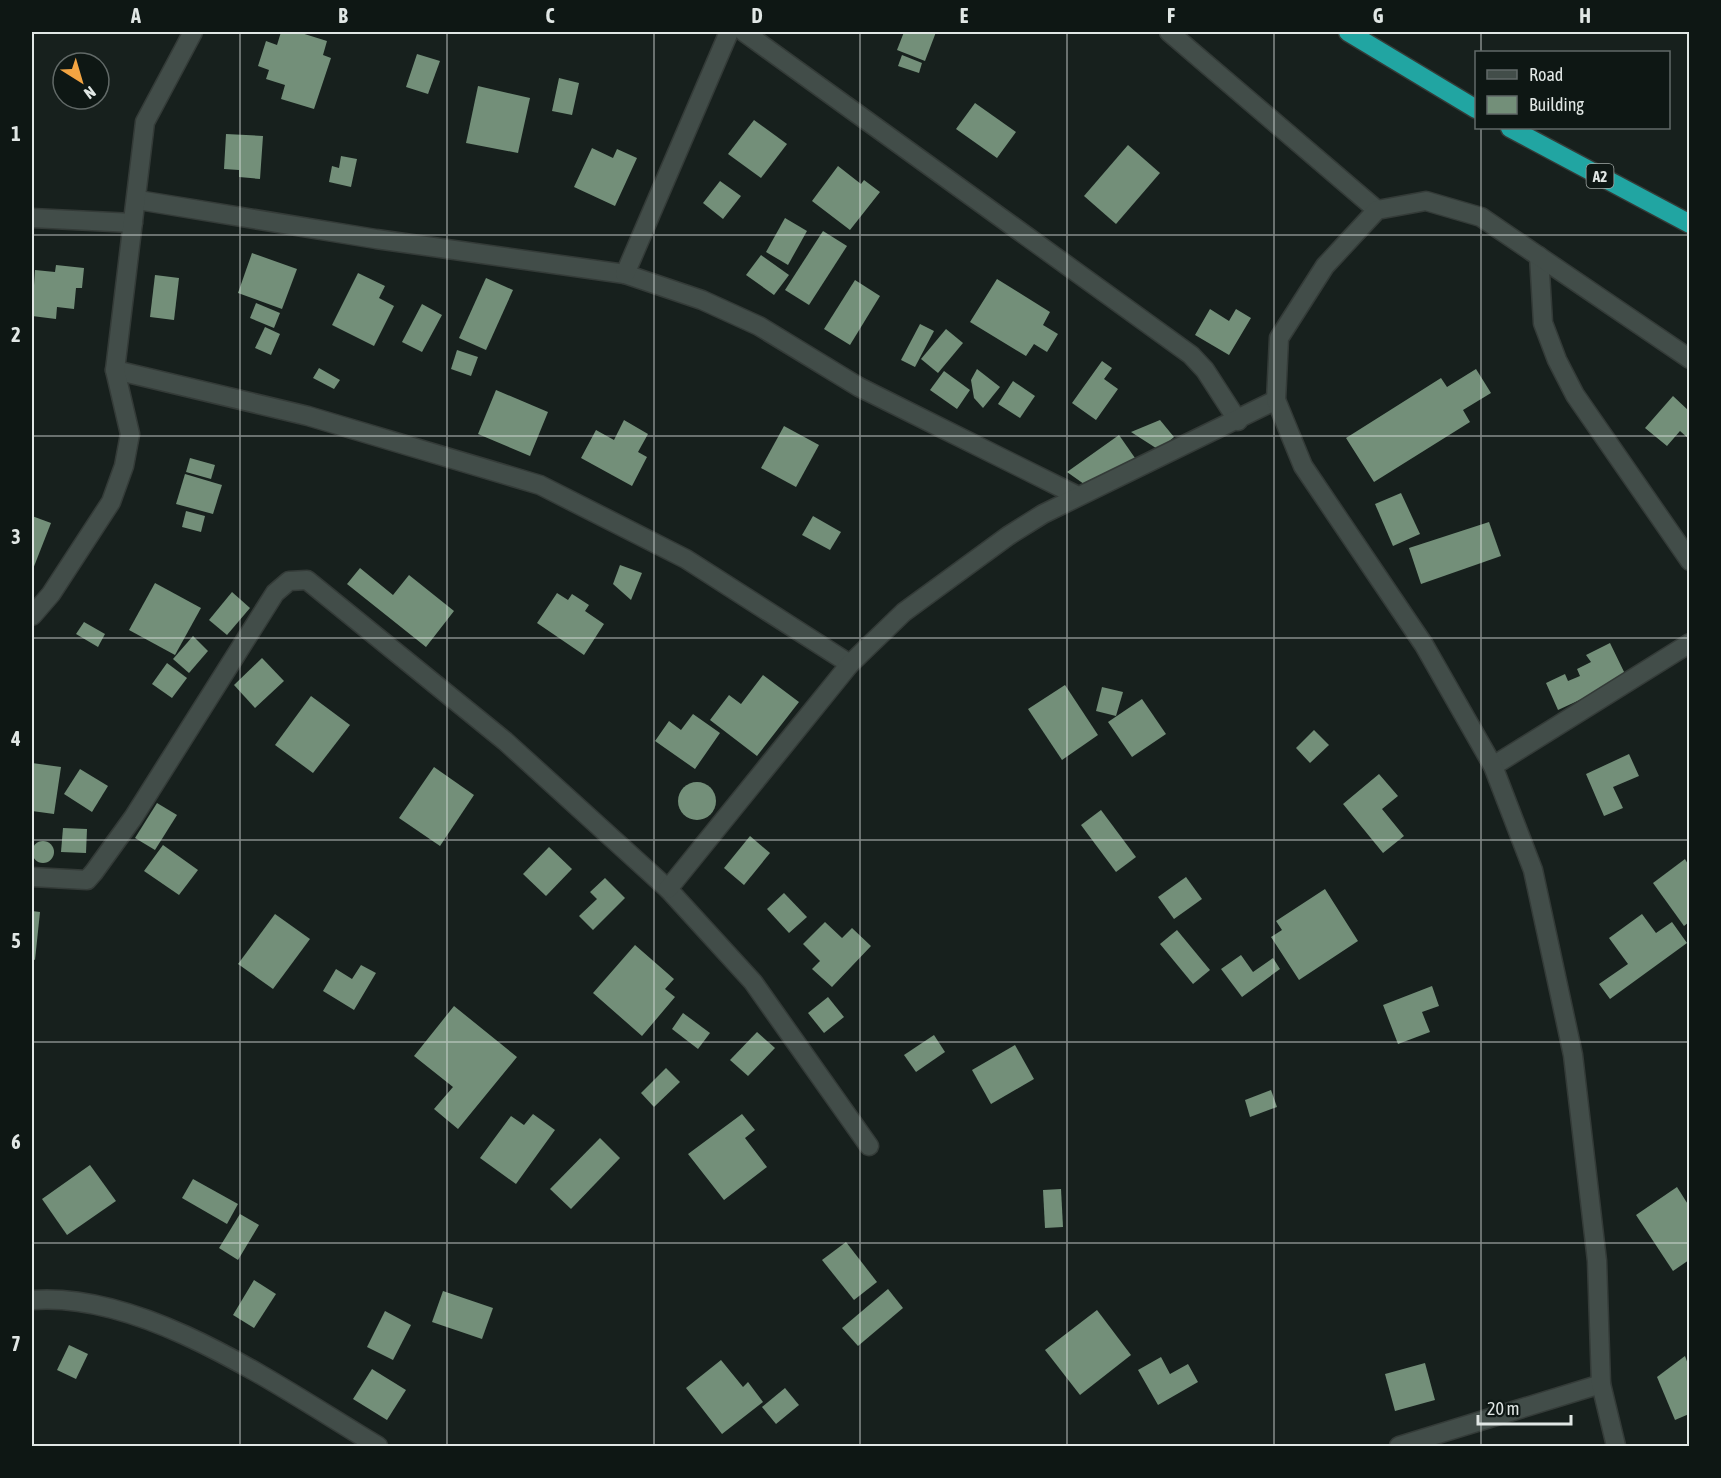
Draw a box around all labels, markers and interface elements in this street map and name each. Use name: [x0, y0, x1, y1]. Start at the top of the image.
text: A: [130, 4, 141, 27]
text: B: [338, 4, 348, 27]
text: C: [546, 4, 555, 27]
text: D: [751, 4, 763, 27]
text: E: [960, 4, 969, 27]
text: F: [1167, 4, 1175, 27]
text: G: [1373, 4, 1384, 27]
text: H: [1579, 4, 1591, 27]
north arrow: [51, 51, 111, 111]
legend: [1475, 51, 1670, 129]
text: Road: [1529, 64, 1563, 85]
text: N: [81, 83, 99, 103]
text: Building: [1529, 94, 1584, 115]
text: 1: [11, 122, 21, 145]
road number: A2: [1586, 164, 1614, 188]
text: 2: [11, 323, 21, 346]
text: 3: [11, 525, 21, 548]
text: 4: [10, 727, 21, 750]
text: 5: [11, 929, 21, 952]
text: 6: [11, 1130, 21, 1153]
text: 7: [11, 1332, 21, 1355]
scale bar: [1478, 1388, 1571, 1426]
text: 20 m: [1487, 1398, 1519, 1419]

